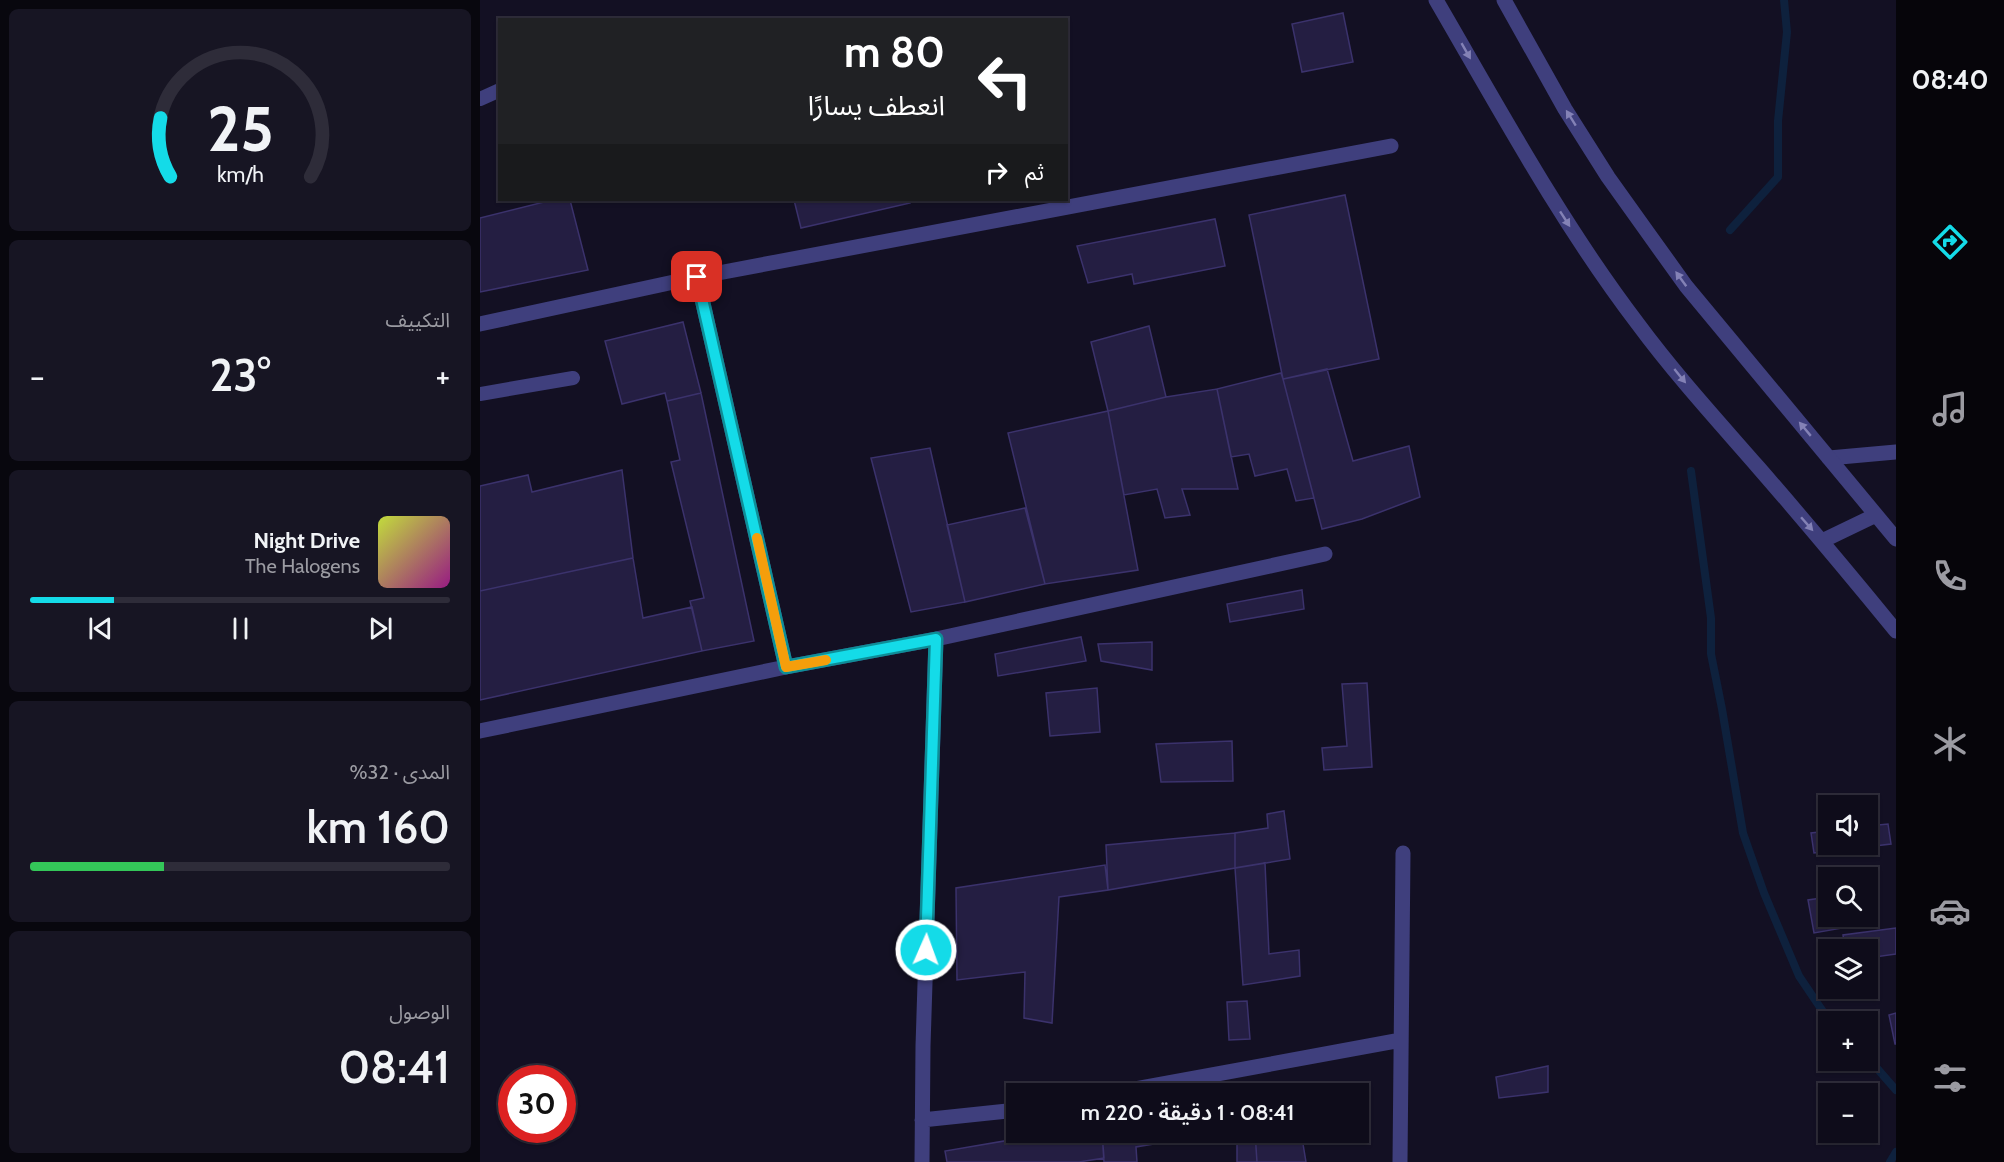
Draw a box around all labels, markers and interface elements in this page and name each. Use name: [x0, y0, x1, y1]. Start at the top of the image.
text: 80 m: [844, 26, 945, 78]
icon: left: [966, 42, 1044, 120]
one-way arrow: [1460, 43, 1471, 59]
text: 08:40: [1911, 63, 1989, 96]
text: انعطف يسارًا: [808, 89, 945, 122]
text: 25: [207, 91, 273, 167]
one-way arrow: [1566, 110, 1577, 126]
icon: right: [980, 156, 1013, 189]
text: ثم: [1025, 159, 1044, 186]
text: km/h: [217, 161, 263, 187]
one-way arrow: [1559, 210, 1570, 227]
icon: directions: [1929, 221, 1971, 263]
pin: [671, 251, 722, 302]
icon: arrive: [680, 260, 713, 293]
one-way arrow: [1675, 271, 1687, 287]
text: التكييف: [386, 308, 450, 332]
text: 23°: [209, 348, 271, 402]
text: −: [30, 356, 45, 396]
text: +: [435, 356, 450, 396]
one-way arrow: [1673, 368, 1686, 384]
icon: music: [1929, 388, 1971, 430]
one-way arrow: [1799, 422, 1812, 437]
one-way arrow: [1800, 516, 1813, 531]
text: Night Drive: [254, 527, 360, 554]
text: The Halogens: [245, 554, 360, 578]
icon: phone: [1929, 555, 1971, 597]
icon: previous: [84, 612, 117, 645]
icon: pause: [224, 612, 257, 645]
icon: next: [364, 612, 397, 645]
icon: climate: [1929, 723, 1971, 765]
text: المدى · 32%: [350, 760, 450, 784]
map controls: [1818, 795, 1878, 1143]
button: sound: [1818, 795, 1878, 855]
text: 160 km: [306, 800, 450, 854]
button: search: [1818, 867, 1878, 927]
icon: car: [1929, 890, 1971, 932]
position arrow: [894, 918, 958, 982]
button: layers: [1818, 939, 1878, 999]
text: الوصول: [389, 1000, 450, 1024]
button: +: [1818, 1011, 1878, 1071]
text: 08:41: [338, 1040, 450, 1094]
icon: filters: [1929, 1057, 1971, 1099]
speed limit sign: 30: [498, 1065, 576, 1143]
button: −: [1818, 1083, 1878, 1143]
text: 08:41 · 1 دقيقة · 220 m: [1081, 1099, 1294, 1126]

